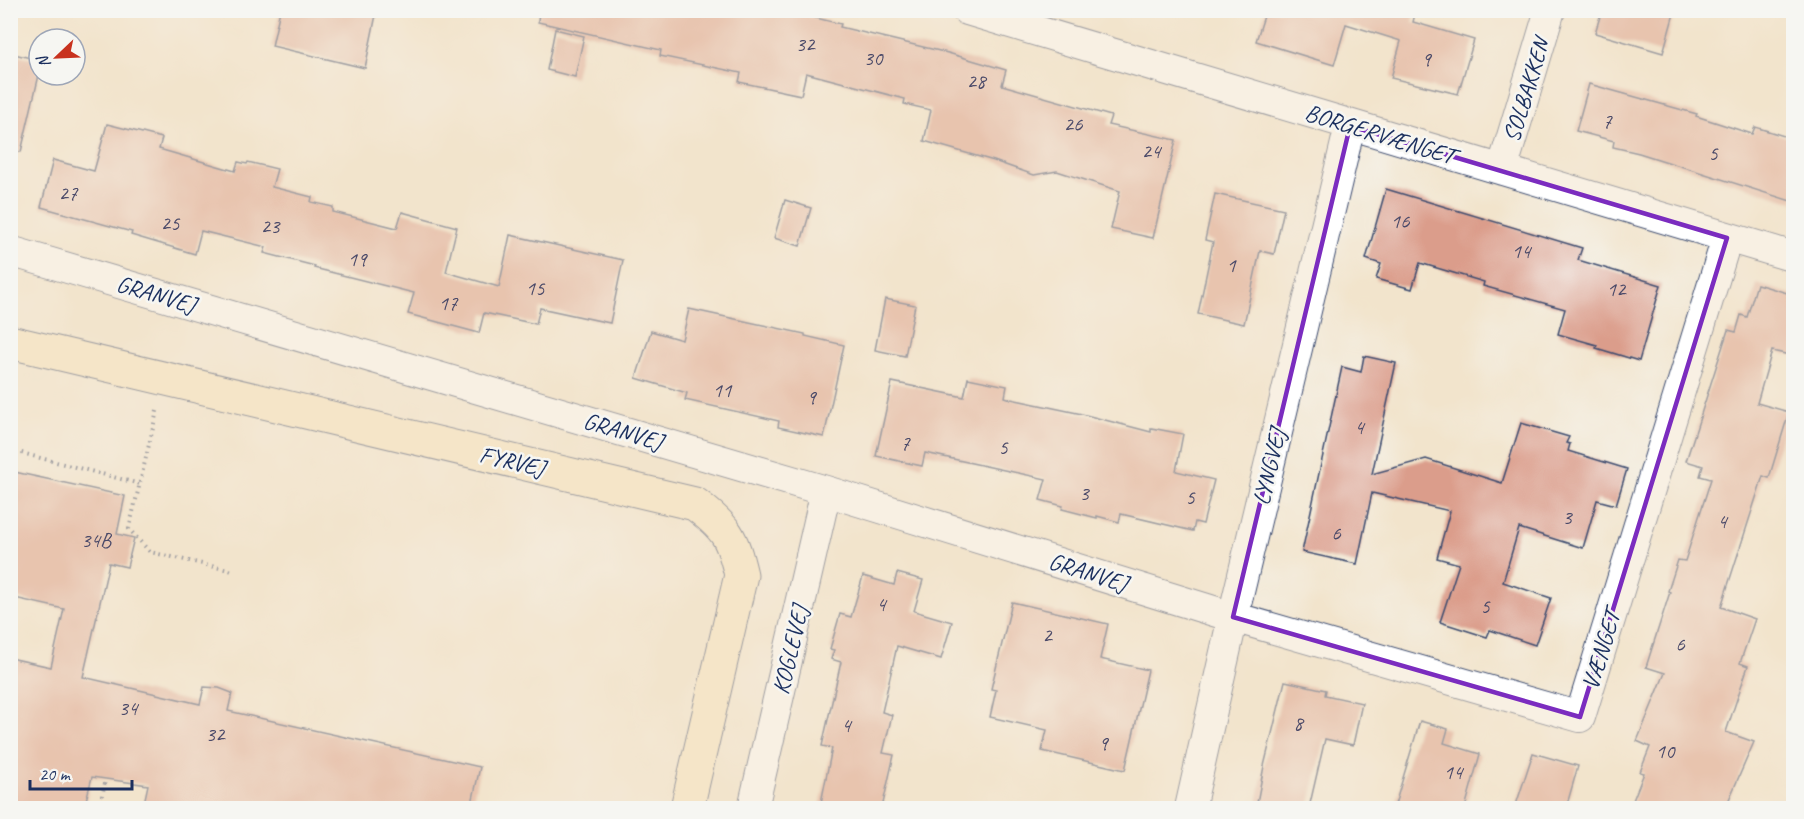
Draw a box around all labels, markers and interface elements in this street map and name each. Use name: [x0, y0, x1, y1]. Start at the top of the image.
north arrow: [27, 27, 87, 87]
house number: 32: [796, 31, 816, 57]
street label: SOLBAKKEN: [1496, 31, 1557, 145]
house number: 30: [864, 45, 884, 71]
house number: 9: [1421, 46, 1432, 72]
text: N: [32, 51, 55, 71]
house number: 28: [967, 68, 988, 94]
street label: BORGERVÆNGET: [1302, 97, 1464, 173]
house number: 7: [1602, 108, 1613, 134]
house number: 26: [1064, 111, 1083, 137]
house number: 24: [1142, 138, 1163, 164]
house number: 5: [1708, 140, 1719, 166]
house number: 27: [59, 180, 79, 206]
house number: 16: [1391, 208, 1410, 234]
house number: 25: [161, 210, 181, 236]
house number: 23: [261, 213, 281, 239]
house number: 14: [1512, 238, 1533, 264]
house number: 19: [348, 246, 368, 272]
house number: 1: [1226, 252, 1237, 278]
street label: GRANVEJ: [113, 268, 202, 321]
house number: 15: [526, 275, 546, 301]
house number: 12: [1607, 276, 1627, 302]
house number: 17: [439, 290, 459, 316]
house number: 11: [713, 377, 733, 403]
house number: 9: [806, 384, 817, 410]
street label: GRANVEJ: [580, 405, 669, 458]
house number: 4: [1354, 414, 1366, 440]
street label: LYNGVEJ: [1246, 422, 1293, 508]
house number: 7: [900, 430, 911, 456]
house number: 5: [998, 434, 1009, 460]
street label: FYRVEJ: [477, 439, 551, 484]
house number: 3: [1079, 480, 1090, 506]
house number: 5: [1185, 484, 1196, 510]
house number: 3: [1562, 504, 1573, 530]
house number: 4: [1717, 508, 1729, 534]
house number: 6: [1331, 520, 1341, 546]
house number: 34B: [81, 527, 113, 553]
street label: GRANVEJ: [1045, 546, 1134, 599]
house number: 4: [876, 591, 888, 617]
house number: 5: [1480, 593, 1491, 619]
street label: KOGLEVEJ: [765, 599, 816, 697]
street label: VÆNGET: [1575, 601, 1629, 693]
house number: 2: [1042, 622, 1053, 648]
house number: 6: [1675, 631, 1685, 657]
house number: 34: [119, 695, 140, 721]
house number: 8: [1293, 710, 1305, 736]
house number: 4: [841, 712, 853, 738]
house number: 32: [206, 721, 226, 747]
house number: 9: [1098, 730, 1109, 756]
house number: 10: [1656, 738, 1676, 764]
scale bar: [30, 753, 132, 791]
house number: 14: [1444, 759, 1465, 785]
text: 20 m: [39, 763, 72, 785]

